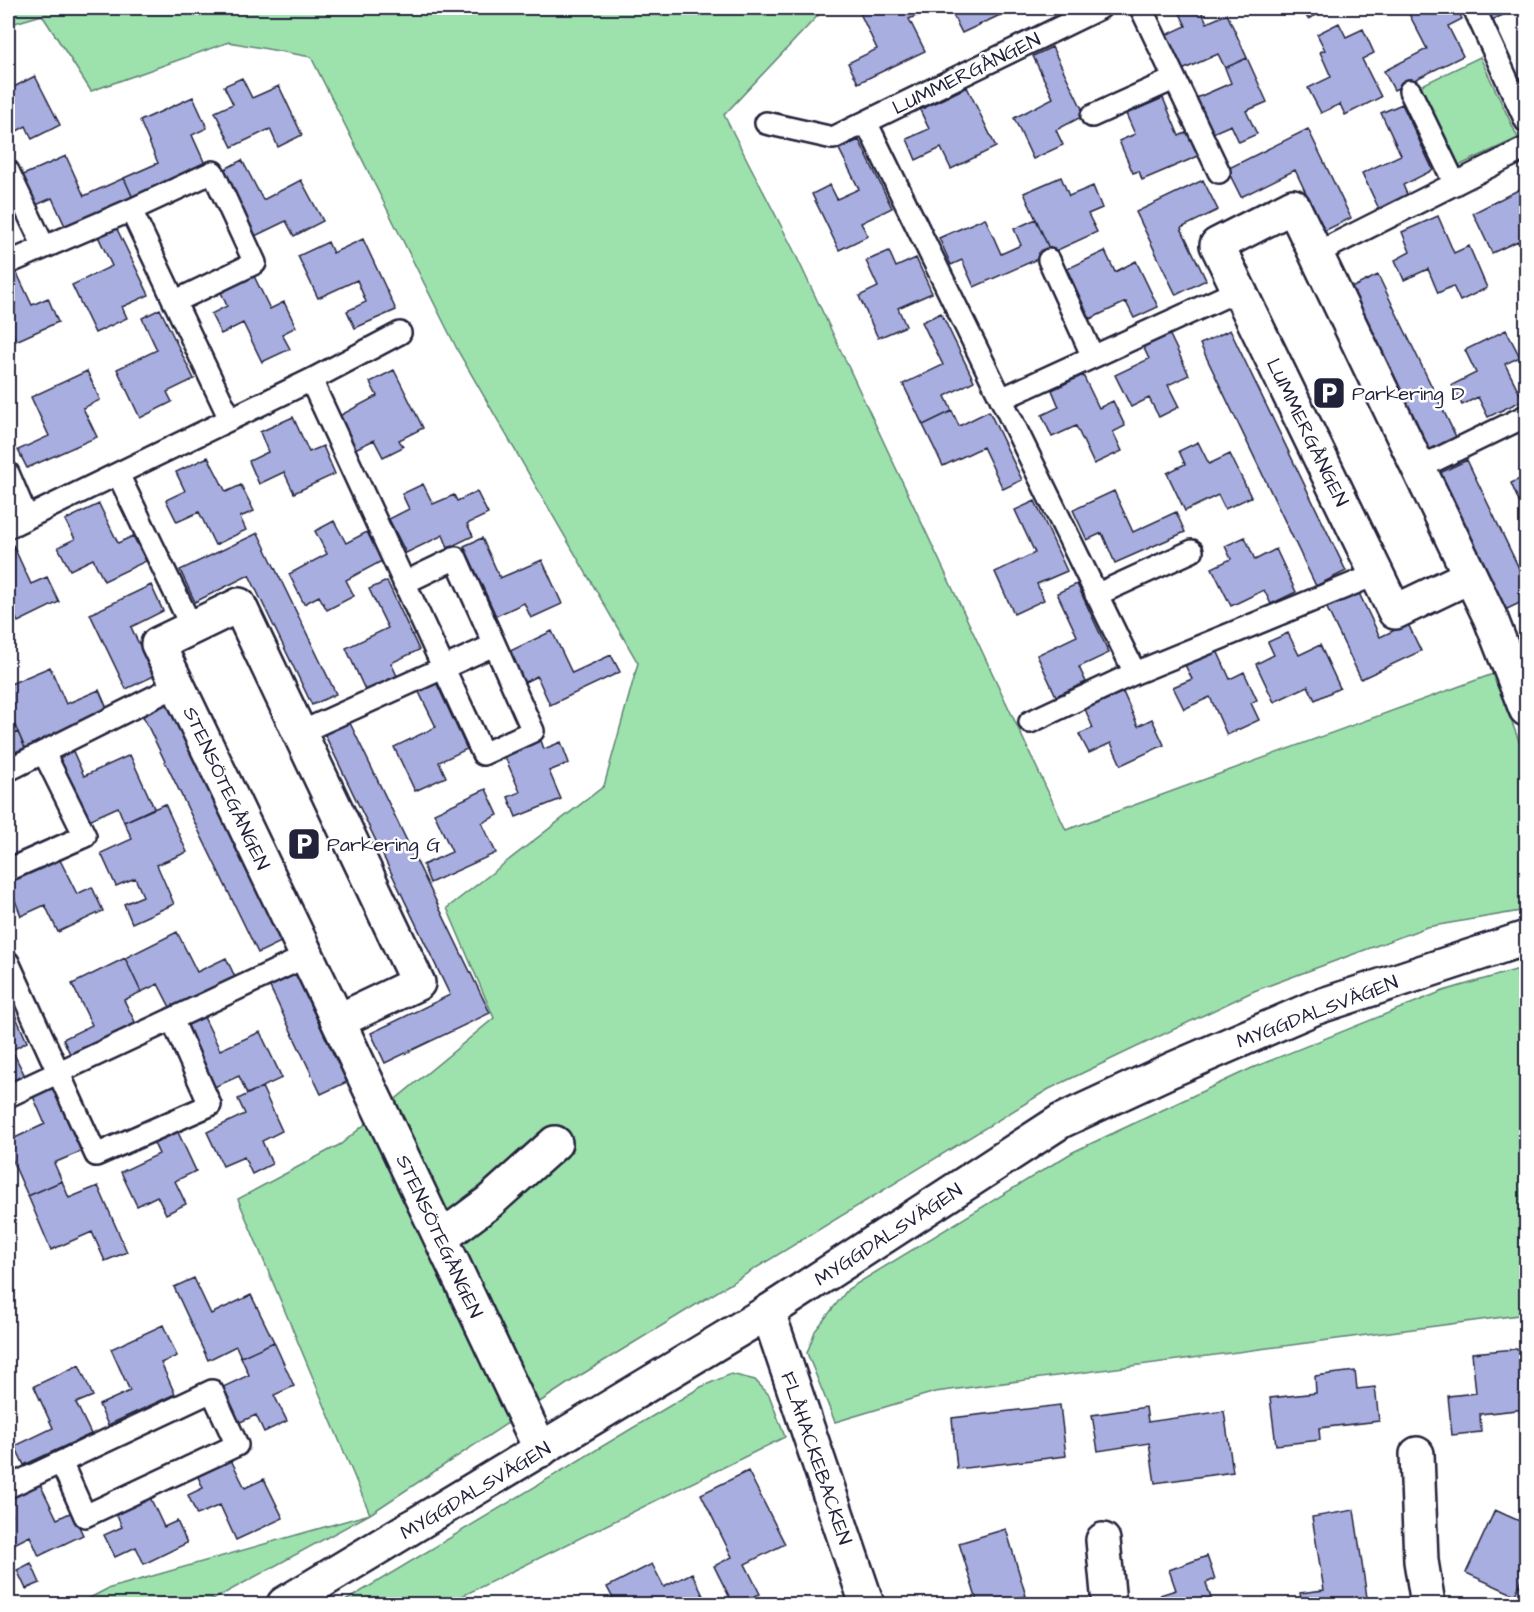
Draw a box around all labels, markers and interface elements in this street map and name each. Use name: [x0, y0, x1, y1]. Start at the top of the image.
street label: LUMMERGÅNGEN: [888, 26, 1045, 122]
street label: LUMMERGÅNGEN: [1259, 354, 1355, 511]
parking icon: Parkering D: [1311, 375, 1347, 411]
place label: Parkering D: [1352, 380, 1464, 409]
street label: STENSÖTEGÅNGEN: [176, 702, 276, 875]
parking icon: Parkering G: [286, 826, 322, 862]
place label: Parkering G: [327, 831, 440, 860]
street label: MYGGDALSVÄGEN: [1233, 968, 1402, 1056]
street label: STENSÖTEGÅNGEN: [389, 1150, 489, 1323]
street label: MYGGDALSVÄGEN: [809, 1177, 968, 1293]
street label: FLÅHACKEBACKEN: [773, 1368, 859, 1549]
street label: MYGGDALSVÄGEN: [395, 1435, 556, 1547]

